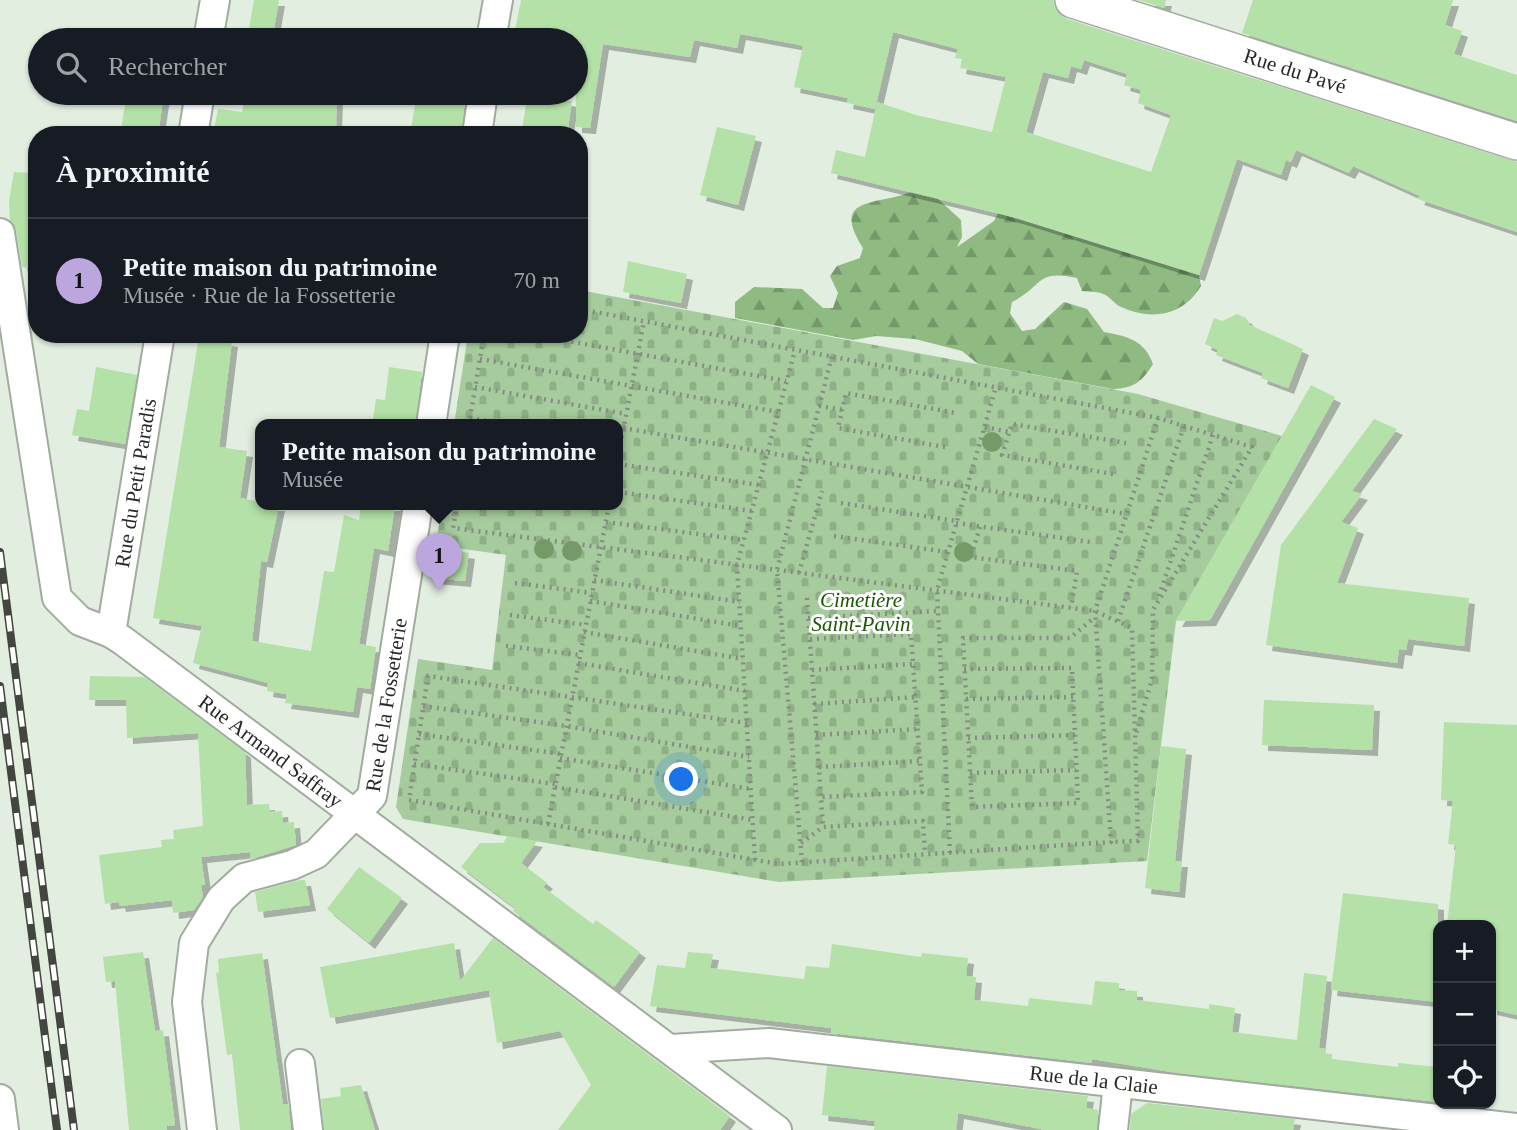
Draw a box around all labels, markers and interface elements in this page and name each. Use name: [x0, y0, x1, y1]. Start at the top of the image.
search box: [28, 28, 588, 105]
street label: Rue du Pavé: [1241, 43, 1349, 99]
icon: search: [52, 48, 90, 86]
text: Rechercher: [108, 52, 226, 81]
text: À proximité: [56, 155, 210, 188]
text: Petite maison du patrimoine: [123, 253, 437, 282]
text: 1: [73, 268, 85, 293]
text: 70 m: [513, 268, 560, 293]
text: Musée · Rue de la Fossetterie: [123, 283, 396, 308]
street label: Rue du Petit Paradis: [110, 397, 161, 569]
popup: [255, 419, 623, 510]
text: Petite maison du patrimoine: [282, 437, 596, 466]
text: Musée: [282, 467, 343, 492]
pin: 1: [416, 533, 462, 591]
park label: Cimetière Saint-Pavin: [811, 588, 911, 636]
street label: Rue de la Fossetterie: [361, 616, 412, 794]
street label: Rue Armand Saffray: [194, 690, 348, 813]
your location: [664, 762, 698, 796]
map controls: [1433, 920, 1496, 1109]
button: +: [1433, 920, 1496, 983]
button: −: [1433, 983, 1496, 1046]
button: locate: [1433, 1046, 1496, 1109]
street label: Rue de la Claie: [1028, 1061, 1159, 1099]

